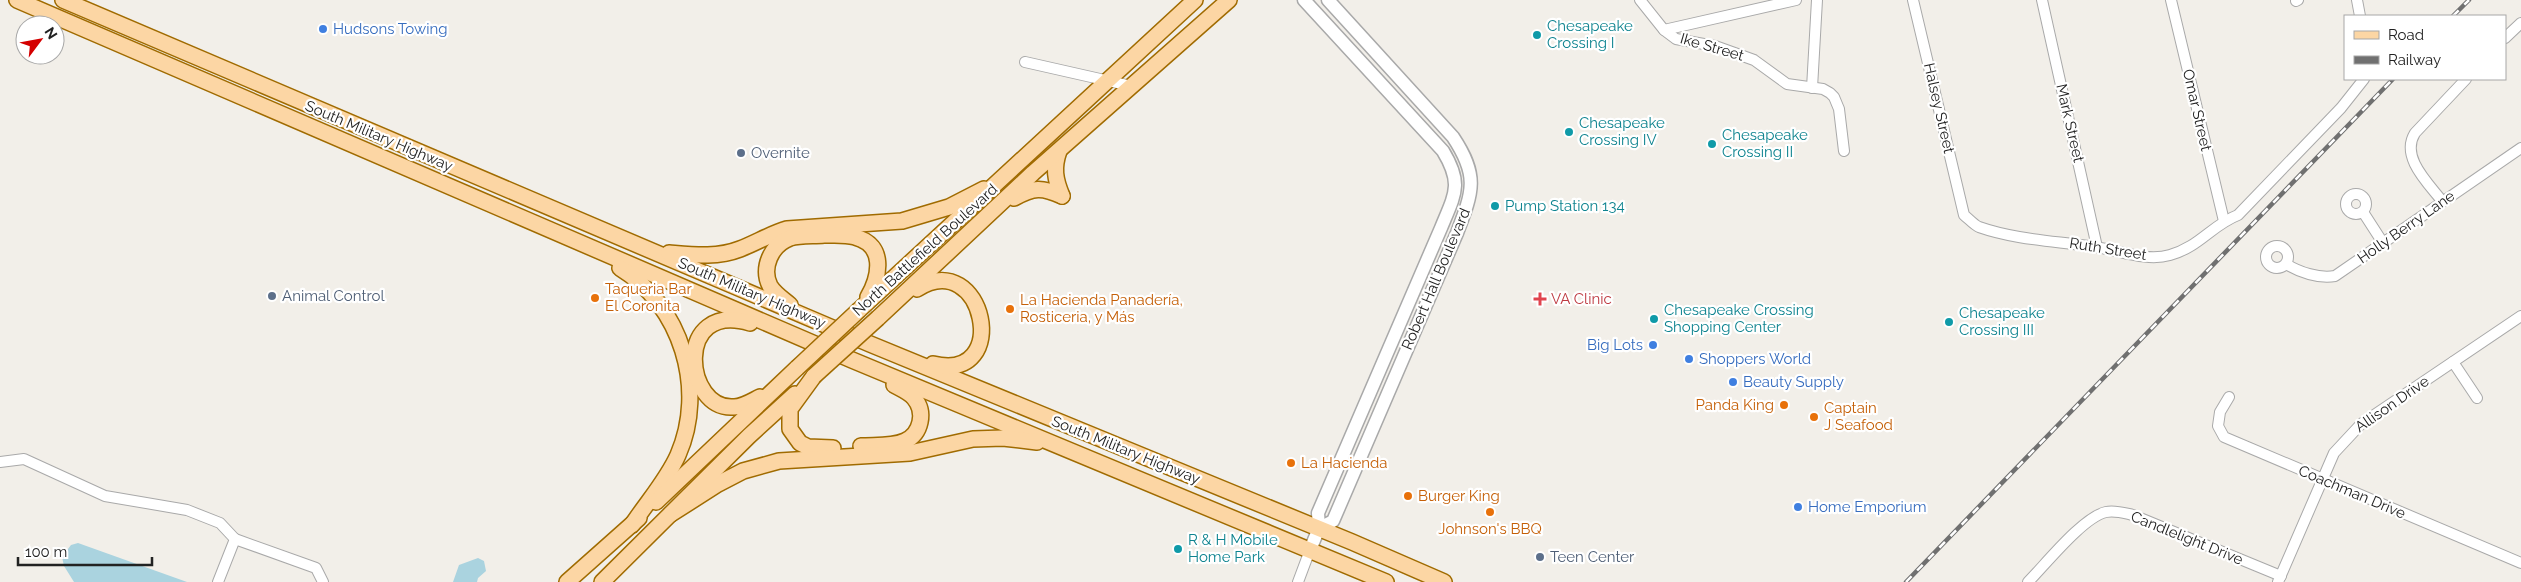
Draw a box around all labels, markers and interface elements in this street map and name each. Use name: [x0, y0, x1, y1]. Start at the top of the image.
north arrow: [15, 15, 65, 65]
legend: [2344, 15, 2506, 80]
place label: Chesapeake Crossing I: [1547, 17, 1633, 52]
place label: Hudsons Towing: [333, 20, 447, 38]
marker: Hudsons Towing: [317, 23, 329, 35]
text: N: [41, 24, 61, 42]
text: Road: [2388, 26, 2424, 44]
marker: Chesapeake Crossing I: [1531, 29, 1543, 41]
street label: Ike Street: [1678, 29, 1746, 65]
text: Railway: [2388, 51, 2441, 69]
street label: Halsey Street: [1920, 61, 1958, 155]
street label: Omar Street: [2179, 67, 2215, 153]
street label: Mark Street: [2052, 82, 2088, 164]
street label: South Military Highway: [302, 97, 456, 175]
place label: Chesapeake Crossing IV: [1579, 114, 1665, 149]
marker: Chesapeake Crossing IV: [1563, 126, 1575, 138]
place label: Chesapeake Crossing II: [1722, 126, 1808, 161]
marker: Chesapeake Crossing II: [1706, 138, 1718, 150]
place label: Overnite: [751, 144, 810, 162]
marker: Overnite: [735, 147, 747, 159]
street label: North Battlefield Boulevard: [849, 180, 1001, 320]
street label: Holly Berry Lane: [2354, 187, 2458, 267]
place label: Pump Station 134: [1505, 197, 1625, 215]
marker: Pump Station 134: [1489, 200, 1501, 212]
street label: Robert Hall Boulevard: [1398, 205, 1474, 353]
street label: Ruth Street: [2068, 234, 2148, 264]
street label: South Military Highway: [675, 254, 829, 332]
place label: Taqueria Bar El Coronita: [605, 280, 692, 315]
place label: Animal Control: [282, 287, 385, 305]
marker: Animal Control: [266, 290, 278, 302]
place label: VA Clinic: [1551, 290, 1612, 308]
place label: La Hacienda Panadería, Rosticeria, y Más: [1020, 291, 1183, 326]
marker: Taqueria Bar El Coronita: [589, 292, 601, 304]
marker: VA Clinic: [1533, 292, 1547, 306]
place label: Chesapeake Crossing Shopping Center: [1664, 301, 1814, 336]
marker: La Hacienda Panadería, Rosticeria, y Más: [1004, 303, 1016, 315]
place label: Chesapeake Crossing III: [1959, 304, 2045, 339]
marker: Chesapeake Crossing Shopping Center: [1648, 313, 1660, 325]
marker: Chesapeake Crossing III: [1943, 316, 1955, 328]
place label: Big Lots: [1587, 336, 1643, 354]
marker: Big Lots: [1647, 339, 1659, 351]
place label: Shoppers World: [1699, 350, 1811, 368]
marker: Shoppers World: [1683, 353, 1695, 365]
street label: Allison Drive: [2352, 372, 2433, 436]
place label: Beauty Supply: [1743, 373, 1844, 391]
marker: Beauty Supply: [1727, 376, 1739, 388]
place label: Panda King: [1696, 396, 1774, 414]
marker: Panda King: [1778, 399, 1790, 411]
place label: Captain J Seafood: [1824, 399, 1893, 434]
marker: Captain J Seafood: [1808, 411, 1820, 423]
street label: South Military Highway: [1049, 412, 1203, 488]
place label: La Hacienda: [1301, 454, 1387, 472]
marker: La Hacienda: [1285, 457, 1297, 469]
street label: Coachman Drive: [2296, 461, 2408, 523]
place label: Burger King: [1418, 487, 1500, 505]
marker: Burger King: [1402, 490, 1414, 502]
place label: Home Emporium: [1808, 498, 1927, 516]
marker: Home Emporium: [1792, 501, 1804, 513]
marker: Johnson's BBQ: [1484, 506, 1496, 518]
street label: Candlelight Drive: [2128, 507, 2246, 569]
place label: Johnson's BBQ: [1438, 520, 1542, 538]
place label: R & H Mobile Home Park: [1188, 531, 1278, 566]
scale bar: [18, 534, 151, 566]
text: 100 m: [25, 543, 67, 561]
marker: R & H Mobile Home Park: [1172, 543, 1184, 555]
place label: Teen Center: [1550, 548, 1635, 566]
marker: Teen Center: [1534, 551, 1546, 563]

